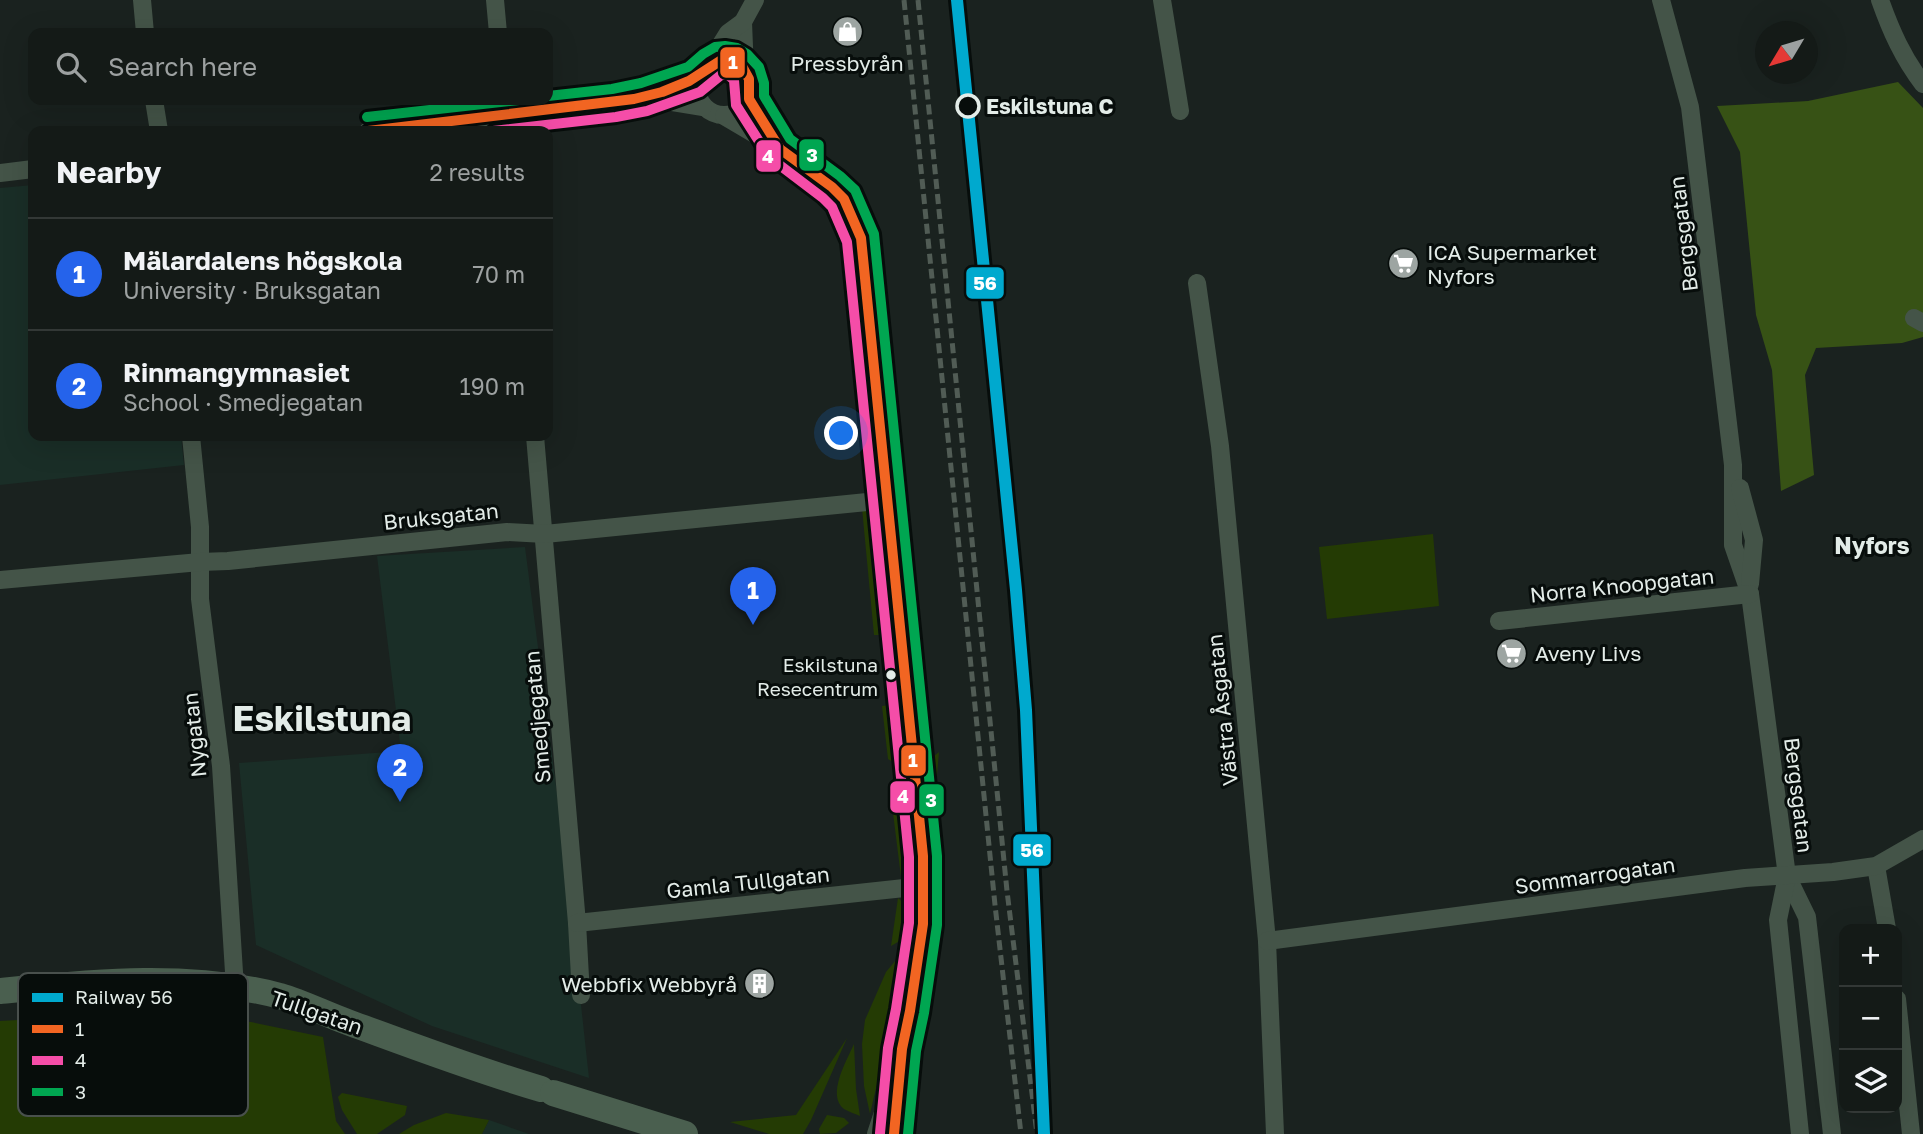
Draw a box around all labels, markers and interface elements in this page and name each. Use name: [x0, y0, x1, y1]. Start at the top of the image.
shop icon: Pressbyrån: [830, 14, 864, 48]
north arrow: [1755, 21, 1818, 84]
search box: [28, 28, 553, 105]
line badge: 1: [719, 46, 746, 79]
icon: search: [52, 48, 90, 86]
text: 1: [728, 50, 738, 73]
place label: Pressbyrån: [790, 50, 904, 76]
text: Search here: [108, 51, 257, 82]
place label: Eskilstuna C: [986, 93, 1114, 119]
marker: Eskilstuna C: [956, 94, 980, 118]
line badge: 3: [798, 138, 825, 172]
line badge: 4: [755, 139, 782, 173]
text: 3: [806, 143, 818, 166]
text: 4: [762, 144, 774, 167]
text: Nearby: [56, 154, 161, 190]
text: 2 results: [429, 158, 525, 186]
street label: Bergsgatan: [1663, 175, 1703, 293]
place label: ICA Supermarket Nyfors: [1427, 239, 1597, 289]
text: Mälardalens högskola: [123, 245, 402, 276]
supermarket icon: ICA Supermarket Nyfors: [1387, 247, 1421, 281]
text: 1: [73, 260, 85, 288]
text: 70 m: [472, 260, 525, 288]
line badge: 56: [965, 266, 1005, 300]
text: 56: [973, 271, 997, 294]
text: University · Bruksgatan: [123, 276, 381, 304]
text: Rinmangymnasiet: [123, 357, 350, 388]
text: 2: [72, 372, 86, 400]
text: 190 m: [460, 372, 525, 400]
text: School · Smedjegatan: [123, 388, 363, 416]
your location: [824, 416, 858, 450]
street label: Bruksgatan: [382, 497, 500, 535]
district label: Nyfors: [1834, 531, 1910, 559]
street label: Norra Knoopgatan: [1529, 562, 1715, 608]
pin: 1: [730, 567, 776, 625]
street label: Västra Åsgatan: [1201, 633, 1243, 787]
supermarket icon: Aveny Livs: [1495, 636, 1529, 670]
place label: Aveny Livs: [1535, 640, 1641, 666]
street label: Smedjegatan: [518, 650, 556, 784]
place label: Eskilstuna Resecentrum: [757, 653, 878, 700]
marker: Eskilstuna Resecentrum: [884, 668, 898, 682]
street label: Nygatan: [177, 691, 211, 779]
district label: Eskilstuna: [233, 697, 411, 739]
street label: Bergsgatan: [1779, 736, 1819, 854]
pin: 2: [377, 744, 423, 802]
line badge: 1: [900, 744, 927, 777]
text: 1: [908, 748, 918, 771]
line badge: 4: [889, 780, 916, 814]
line badge: 3: [918, 783, 945, 817]
text: 4: [897, 784, 909, 807]
text: 3: [925, 788, 937, 811]
line badge: 56: [1012, 833, 1052, 867]
text: 56: [1020, 838, 1044, 861]
street label: Sommarrogatan: [1513, 851, 1677, 899]
street label: Gamla Tullgatan: [665, 861, 831, 903]
map controls: [1839, 924, 1902, 1113]
button: +: [1839, 924, 1902, 987]
building icon: Webbfix Webbyrå: [743, 967, 777, 1001]
place label: Webbfix Webbyrå: [561, 971, 737, 997]
legend: [18, 973, 248, 1116]
street label: Tullgatan: [268, 984, 366, 1040]
text: Railway 56: [75, 985, 173, 1008]
button: −: [1839, 987, 1902, 1050]
text: 1: [75, 1017, 84, 1040]
text: 4: [75, 1048, 87, 1071]
button: layers: [1839, 1050, 1902, 1113]
text: 3: [75, 1080, 86, 1103]

